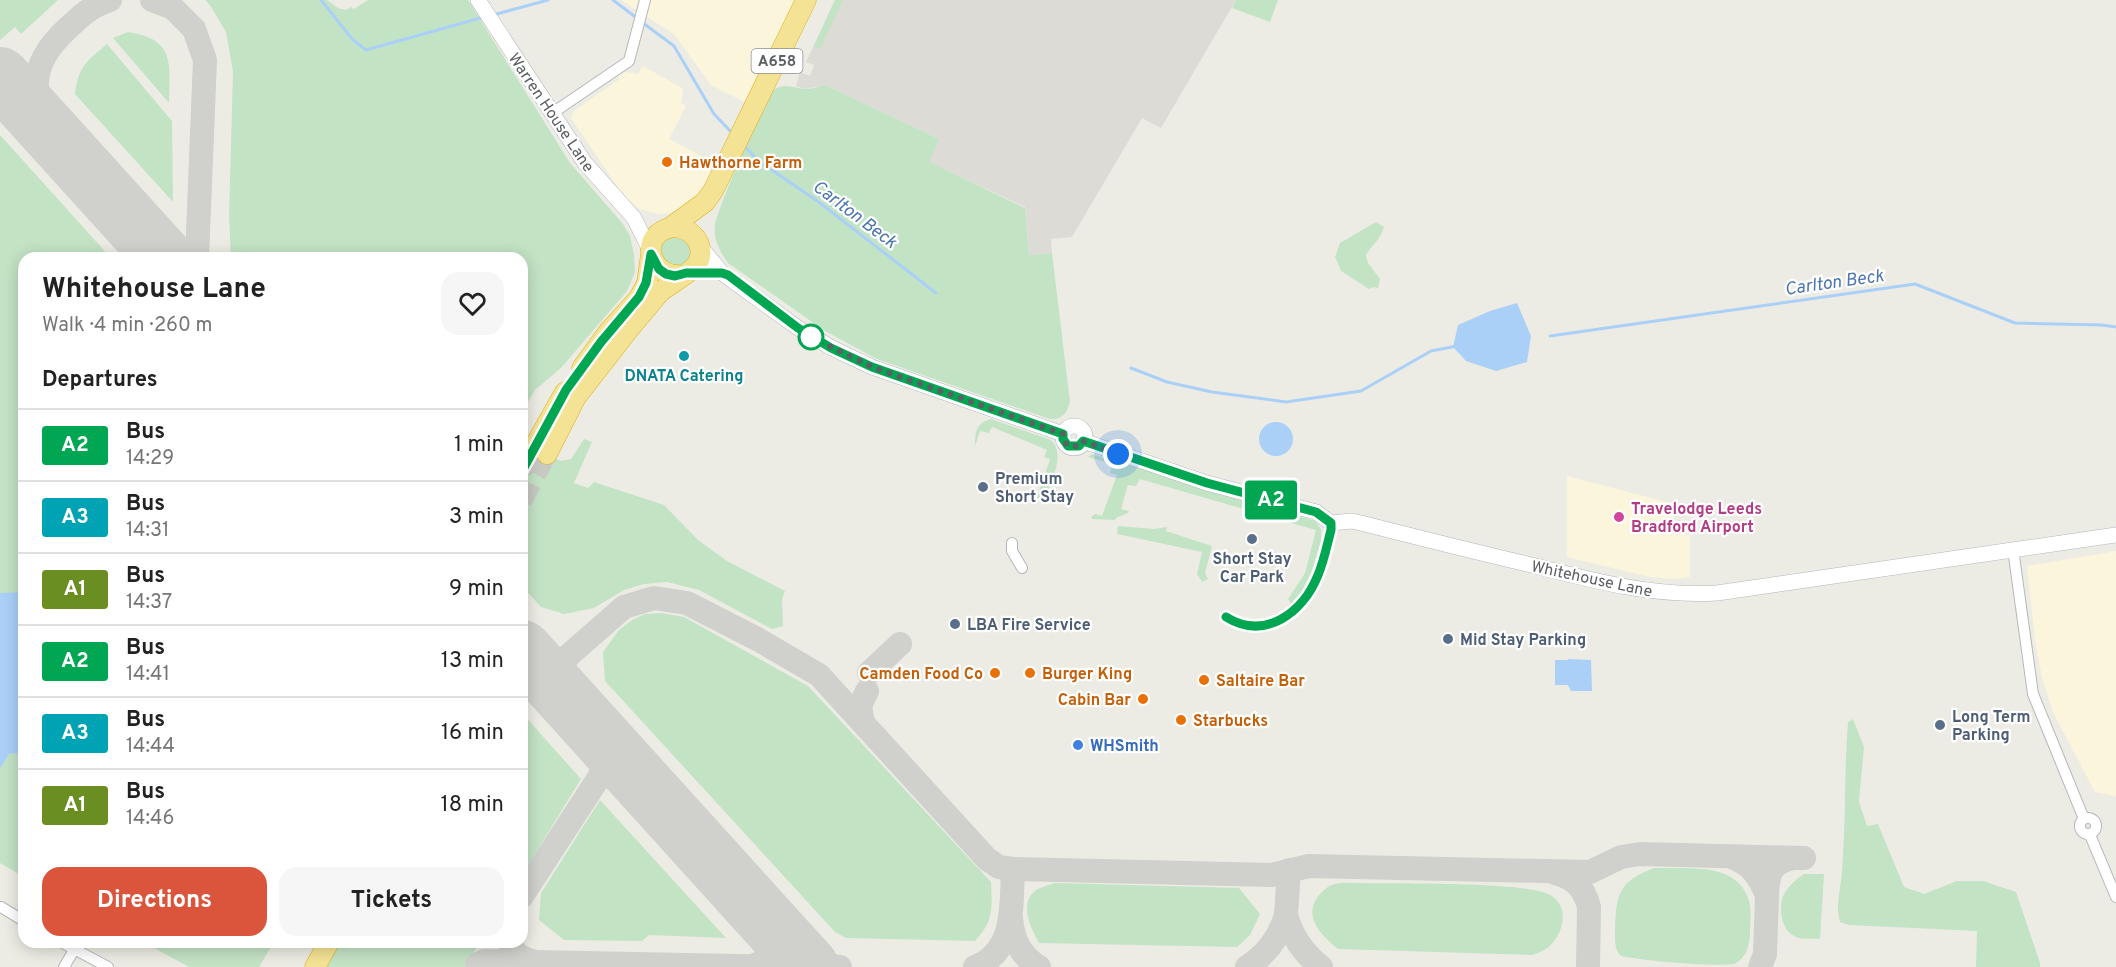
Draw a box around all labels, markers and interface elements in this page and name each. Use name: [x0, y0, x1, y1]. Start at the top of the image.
road number: A658: [752, 49, 802, 73]
street label: Warren House Lane: [503, 50, 598, 177]
place label: Hawthorne Farm: [679, 154, 802, 174]
marker: Hawthorne Farm: [660, 155, 674, 169]
water label: Carlton Beck: [807, 176, 902, 255]
water label: Carlton Beck: [1783, 265, 1886, 302]
text: Whitehouse Lane: [42, 272, 266, 308]
button: heart: [441, 272, 504, 335]
text: Walk · 4 min · 260 m: [42, 313, 213, 339]
unlabelled marker: [798, 324, 824, 350]
marker: DNATA Catering: [677, 349, 691, 363]
text: Departures: [42, 367, 158, 394]
place label: DNATA Catering: [624, 367, 744, 387]
text: Bus: [126, 419, 165, 446]
text: A2: [61, 432, 89, 459]
text: 1 min: [454, 432, 504, 459]
your location: [1103, 439, 1133, 469]
text: 14:29: [126, 446, 174, 472]
place label: Premium Short Stay: [995, 470, 1074, 508]
marker: Premium Short Stay: [976, 480, 990, 494]
line badge: A2: [1244, 480, 1298, 520]
text: A2: [1257, 487, 1285, 514]
text: Bus: [126, 491, 165, 518]
place label: Travelodge Leeds Bradford Airport: [1631, 500, 1762, 538]
text: A3: [61, 504, 89, 531]
text: 3 min: [449, 504, 504, 531]
marker: Travelodge Leeds Bradford Airport: [1612, 510, 1626, 524]
text: 14:31: [126, 518, 169, 544]
marker: Short Stay Car Park: [1245, 532, 1259, 546]
place label: Short Stay Car Park: [1212, 550, 1292, 588]
street label: Whitehouse Lane: [1529, 557, 1654, 603]
text: Bus: [126, 563, 165, 590]
text: A1: [63, 576, 87, 603]
text: 9 min: [449, 576, 504, 603]
text: 14:37: [126, 590, 172, 616]
place label: LBA Fire Service: [967, 616, 1091, 636]
marker: LBA Fire Service: [948, 617, 962, 631]
place label: Mid Stay Parking: [1460, 631, 1586, 651]
marker: Mid Stay Parking: [1441, 632, 1455, 646]
text: Bus: [126, 635, 165, 662]
text: A2: [61, 648, 89, 675]
text: 13 min: [441, 648, 504, 675]
text: 14:41: [126, 662, 170, 688]
place label: Camden Food Co: [859, 665, 983, 685]
place label: Burger King: [1042, 665, 1132, 685]
marker: Camden Food Co: [988, 666, 1002, 680]
marker: Burger King: [1023, 666, 1037, 680]
place label: Saltaire Bar: [1216, 672, 1305, 692]
marker: Saltaire Bar: [1197, 673, 1211, 687]
place label: Cabin Bar: [1058, 691, 1131, 711]
marker: Cabin Bar: [1136, 692, 1150, 706]
text: Bus: [126, 707, 165, 734]
place label: Long Term Parking: [1952, 708, 2030, 746]
place label: Starbucks: [1193, 712, 1268, 732]
marker: Starbucks: [1174, 713, 1188, 727]
marker: Long Term Parking: [1933, 718, 1947, 732]
text: A3: [61, 720, 89, 747]
text: 16 min: [441, 720, 504, 747]
text: 14:44: [126, 734, 175, 760]
place label: WHSmith: [1090, 737, 1159, 757]
marker: WHSmith: [1071, 738, 1085, 752]
text: Bus: [126, 779, 165, 806]
text: A1: [63, 792, 87, 819]
text: 18 min: [441, 792, 504, 819]
text: 14:46: [126, 806, 174, 832]
button: Directions: [42, 867, 267, 936]
button: Tickets: [279, 867, 504, 936]

